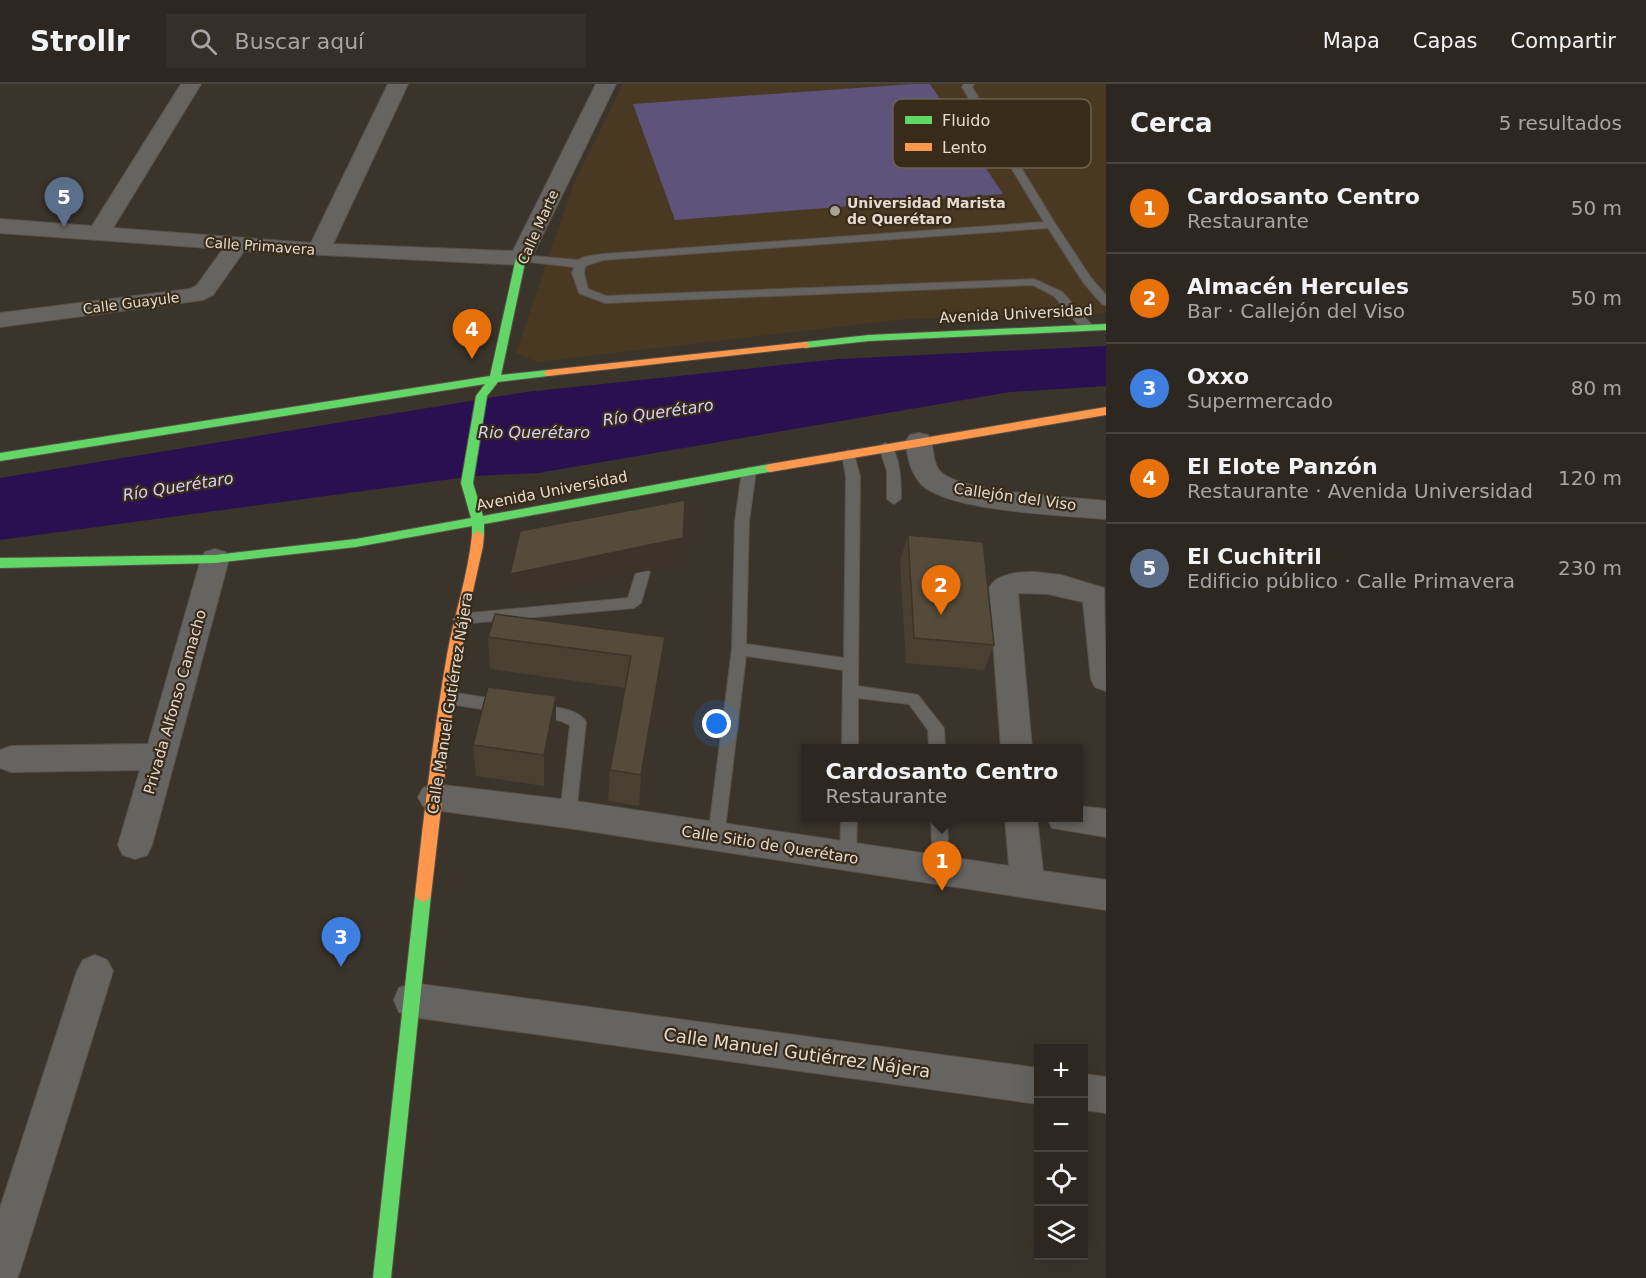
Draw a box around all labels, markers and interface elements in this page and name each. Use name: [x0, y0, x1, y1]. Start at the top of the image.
search box: [166, 14, 586, 68]
text: Strollr: [30, 25, 130, 58]
icon: search: [187, 25, 220, 58]
text: Buscar aquí: [235, 29, 364, 54]
text: Mapa: [1323, 29, 1380, 53]
text: Capas: [1413, 29, 1477, 53]
text: Compartir: [1510, 29, 1616, 53]
legend: [893, 99, 1091, 168]
text: Cerca: [1130, 108, 1213, 138]
text: Fluido: [942, 111, 990, 130]
text: 5 resultados: [1499, 111, 1622, 135]
text: Lento: [942, 138, 987, 157]
pin: 5: [44, 178, 84, 227]
text: Cardosanto Centro: [1187, 184, 1420, 209]
street label: Calle Marte: [514, 187, 562, 267]
place label: Universidad Marista de Querétaro: [847, 195, 1006, 227]
text: 1: [1143, 196, 1156, 220]
text: 50 m: [1571, 196, 1622, 220]
marker: Universidad Marista de Querétaro: [828, 204, 842, 218]
text: Restaurante: [1187, 209, 1309, 233]
street label: Calle Primavera: [204, 234, 316, 258]
text: Almacén Hercules: [1187, 274, 1409, 299]
text: 2: [1143, 286, 1156, 310]
text: 50 m: [1571, 286, 1622, 310]
street label: Calle Guayule: [82, 289, 180, 317]
text: Bar · Callejón del Viso: [1187, 299, 1405, 323]
street label: Avenida Universidad: [939, 301, 1093, 327]
pin: 4: [452, 310, 492, 359]
text: Oxxo: [1187, 364, 1249, 389]
text: 3: [1143, 376, 1156, 400]
text: 80 m: [1571, 376, 1622, 400]
text: Supermercado: [1187, 389, 1333, 413]
water label: Río Querétaro: [601, 395, 715, 430]
water label: Rio Querétaro: [478, 423, 590, 442]
text: El Elote Panzón: [1187, 454, 1378, 479]
text: 4: [1143, 466, 1156, 490]
text: 120 m: [1558, 466, 1622, 490]
street label: Avenida Universidad: [475, 467, 629, 515]
water label: Río Querétaro: [121, 468, 235, 505]
street label: Callejón del Viso: [953, 479, 1077, 515]
text: Restaurante · Avenida Universidad: [1187, 479, 1533, 503]
text: El Cuchitril: [1187, 544, 1322, 569]
text: 5: [1143, 556, 1156, 580]
text: 230 m: [1558, 556, 1622, 580]
pin: 2: [922, 566, 960, 615]
text: Edificio público · Calle Primavera: [1187, 569, 1515, 593]
street label: Calle Manuel Gutiérrez Nájera: [424, 591, 476, 815]
street label: Privada Alfonso Camacho: [140, 608, 210, 796]
your location: [702, 709, 731, 738]
popup: [801, 744, 1083, 822]
text: Cardosanto Centro: [826, 759, 1058, 784]
text: Restaurante: [826, 784, 947, 808]
street label: Calle Sitio de Querétaro: [680, 822, 860, 868]
pin: 1: [922, 842, 962, 891]
pin: 3: [322, 918, 360, 967]
street label: Calle Manuel Gutiérrez Nájera: [662, 1023, 932, 1082]
map controls: [1034, 1044, 1088, 1260]
button: +: [1034, 1044, 1088, 1098]
button: −: [1034, 1098, 1088, 1152]
button: locate: [1034, 1152, 1088, 1206]
button: layers: [1034, 1206, 1088, 1260]

